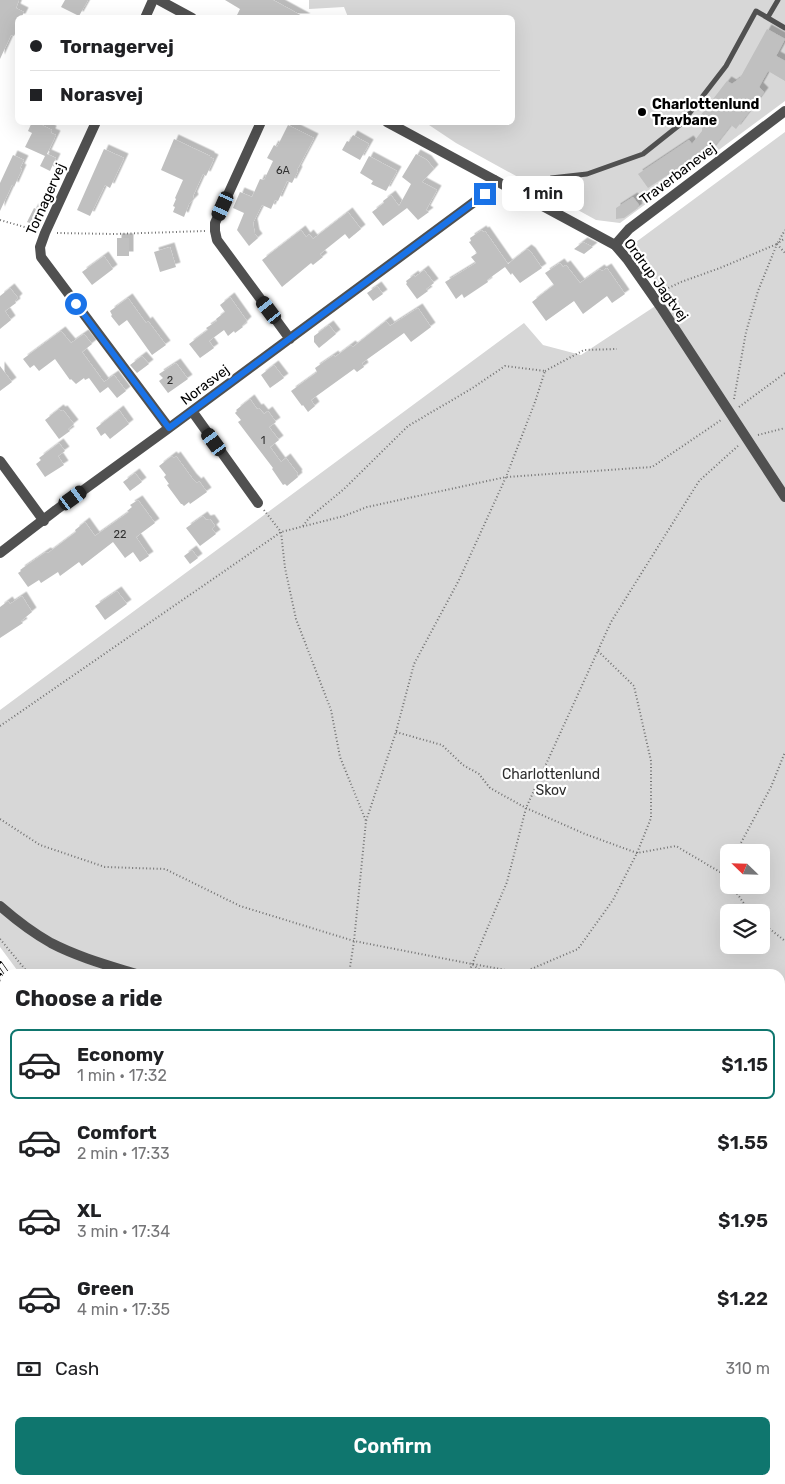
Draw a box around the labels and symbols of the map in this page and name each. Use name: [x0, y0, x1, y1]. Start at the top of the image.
place label: Charlottenlund Travbane: [652, 96, 759, 129]
marker: Charlottenlund Travbane: [636, 106, 648, 118]
street label: Traverbanevej: [636, 140, 720, 208]
street label: Tornagervej: [23, 160, 69, 238]
house number: 6A: [276, 164, 291, 177]
callout: 1 min: [502, 176, 585, 212]
route end: [474, 183, 496, 205]
car: [210, 189, 235, 223]
street label: Ordrup Jagtvej: [620, 235, 692, 325]
route start: [65, 293, 87, 315]
car: [253, 294, 284, 326]
street label: Norasvej: [177, 361, 233, 409]
house number: 2: [167, 374, 173, 387]
car: [199, 425, 228, 459]
house number: 1: [261, 434, 265, 447]
car: [56, 483, 89, 513]
house number: 22: [114, 528, 126, 541]
park label: Charlottenlund Skov: [502, 766, 600, 799]
north arrow: [720, 844, 770, 894]

